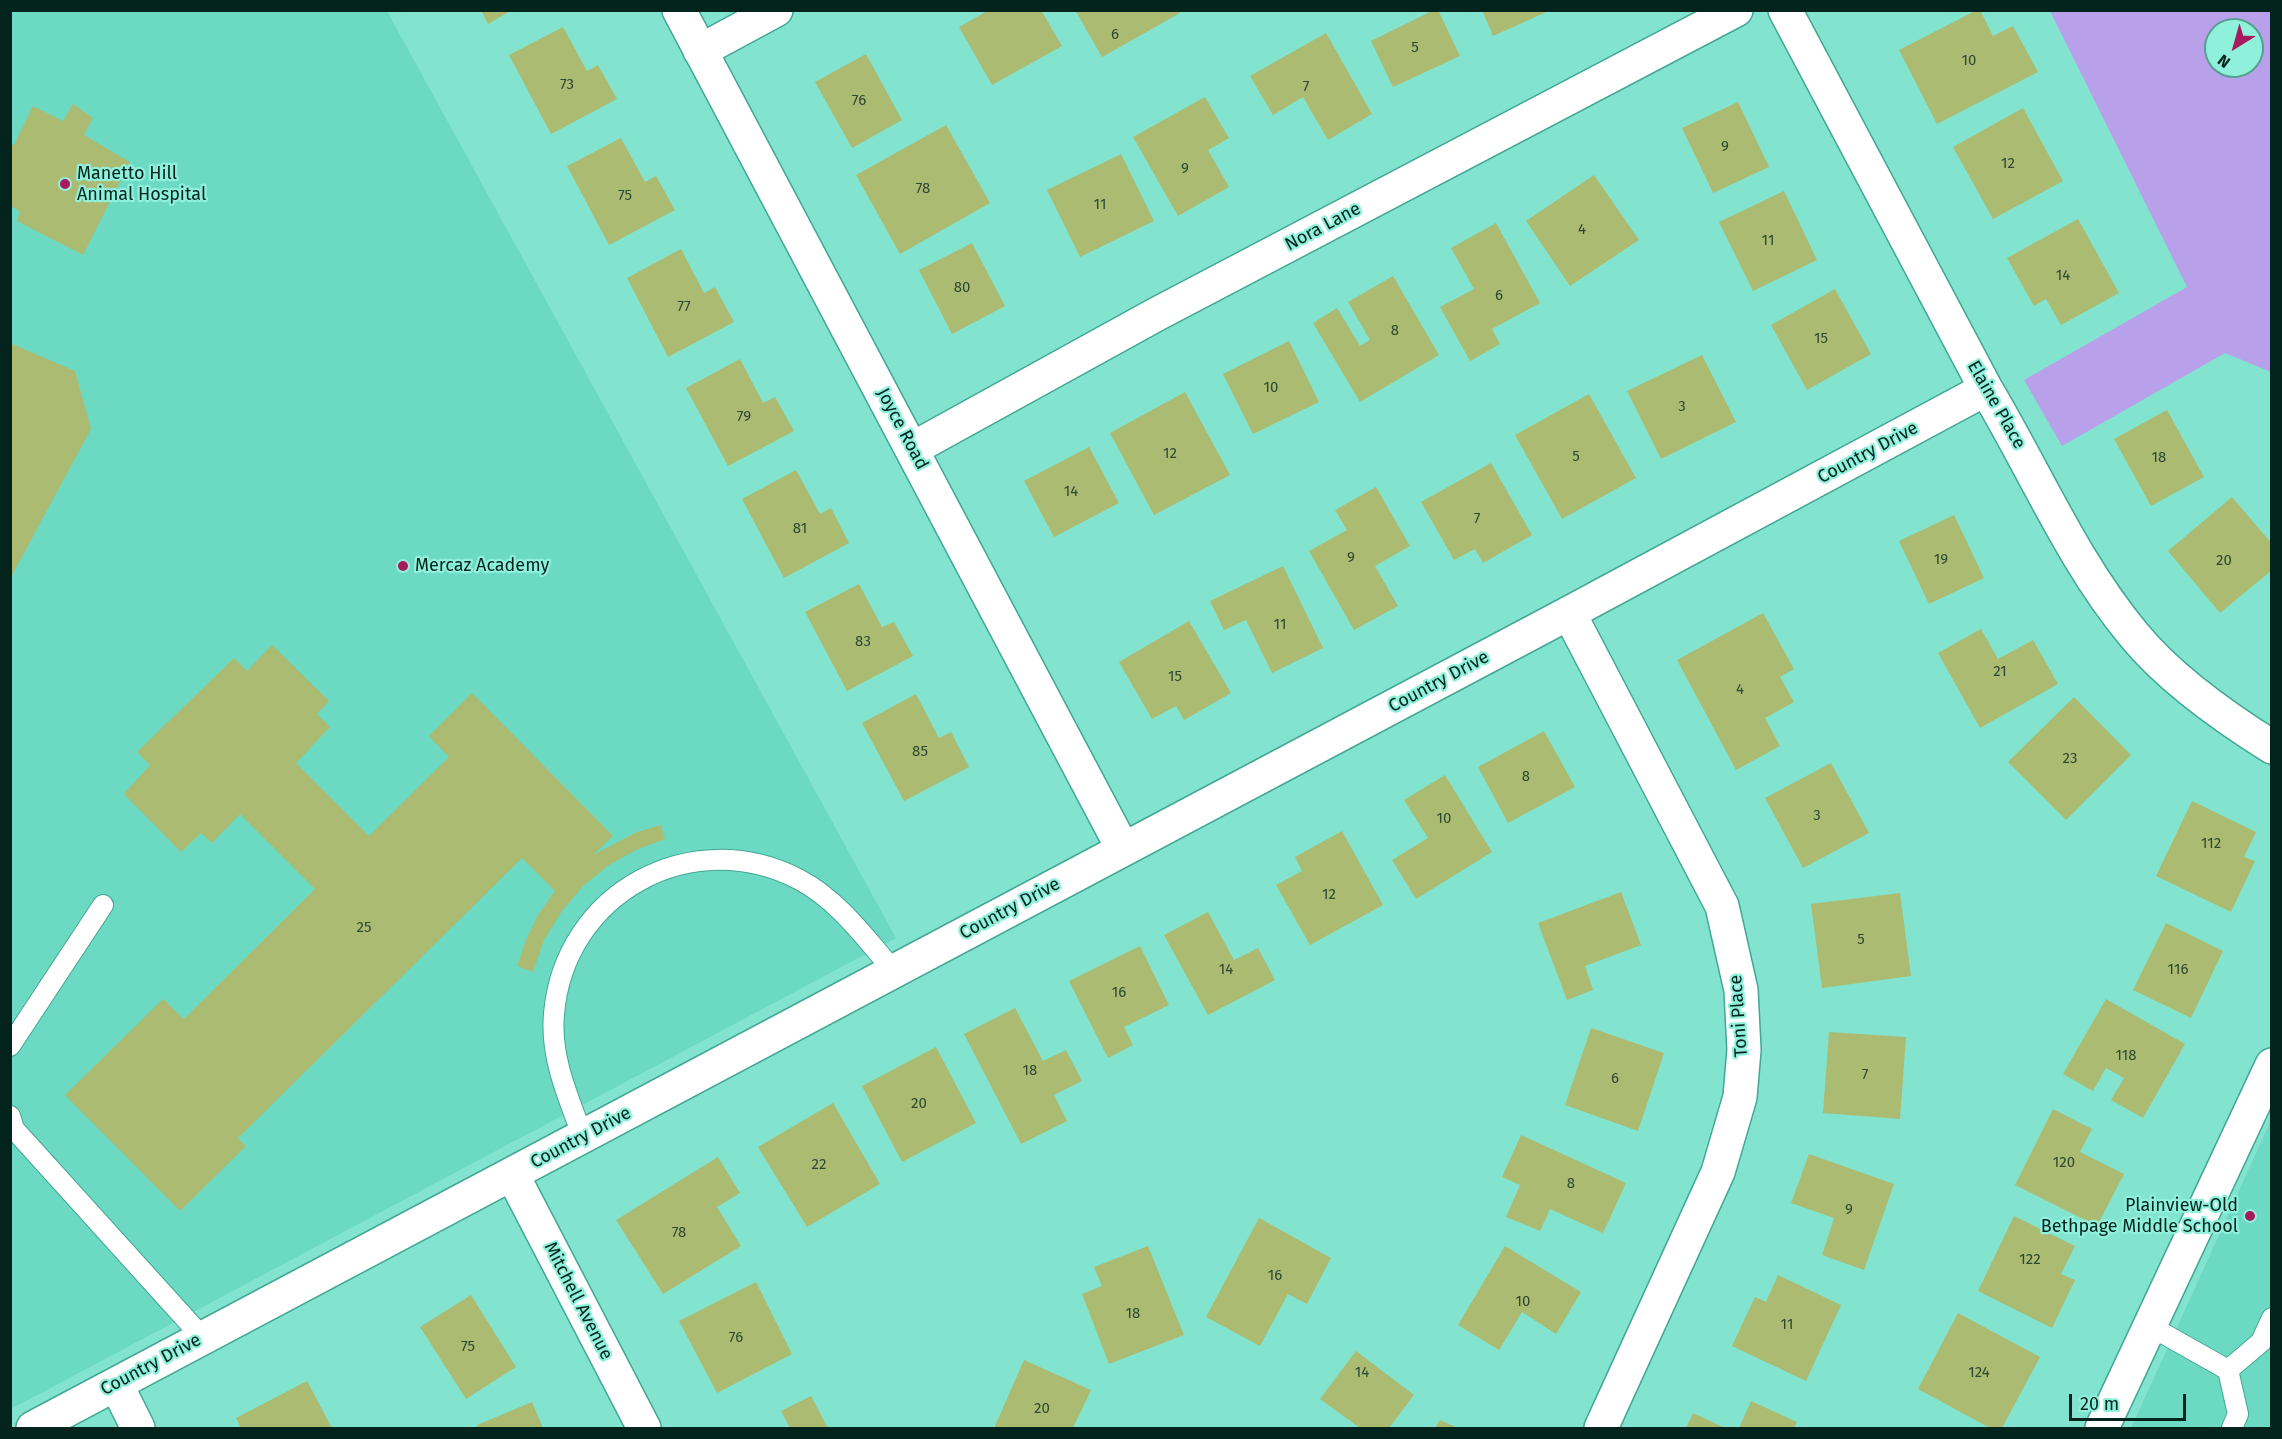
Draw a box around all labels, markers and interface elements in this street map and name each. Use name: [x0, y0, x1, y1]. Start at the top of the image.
north arrow: [2204, 18, 2264, 78]
house number: 6: [1111, 26, 1119, 44]
house number: 5: [1411, 39, 1419, 57]
text: N: [2214, 50, 2234, 72]
house number: 10: [1962, 52, 1976, 70]
house number: 73: [560, 76, 574, 94]
house number: 7: [1303, 78, 1309, 96]
house number: 76: [852, 92, 866, 110]
house number: 9: [1721, 138, 1729, 156]
house number: 12: [2001, 155, 2015, 173]
house number: 9: [1181, 160, 1189, 178]
place label: Manetto Hill Animal Hospital: [77, 163, 206, 206]
marker: Manetto Hill Animal Hospital: [58, 177, 72, 191]
house number: 78: [916, 180, 930, 198]
house number: 75: [618, 187, 632, 205]
house number: 11: [1094, 196, 1106, 214]
street label: Nora Lane: [1281, 198, 1365, 256]
house number: 4: [1578, 221, 1586, 239]
house number: 11: [1762, 232, 1774, 250]
house number: 14: [2056, 267, 2070, 285]
house number: 80: [954, 279, 970, 297]
house number: 6: [1495, 287, 1503, 305]
house number: 77: [677, 298, 691, 316]
house number: 8: [1391, 322, 1399, 340]
house number: 15: [1814, 330, 1828, 348]
street label: Elaine Place: [1962, 357, 2030, 453]
house number: 10: [1264, 379, 1278, 397]
street label: Joyce Road: [872, 385, 932, 473]
house number: 3: [1678, 398, 1686, 416]
house number: 79: [737, 408, 751, 426]
street label: Country Drive: [1814, 418, 1922, 488]
house number: 12: [1163, 445, 1177, 463]
house number: 5: [1572, 448, 1580, 466]
house number: 18: [2152, 449, 2166, 467]
house number: 14: [1064, 483, 1078, 501]
house number: 7: [1474, 510, 1480, 528]
house number: 81: [793, 520, 807, 538]
house number: 9: [1347, 549, 1355, 567]
house number: 19: [1934, 551, 1948, 569]
house number: 20: [2216, 552, 2232, 570]
place label: Mercaz Academy: [415, 555, 549, 577]
marker: Mercaz Academy: [396, 559, 410, 573]
house number: 11: [1274, 616, 1286, 634]
house number: 83: [855, 633, 871, 651]
street label: Country Drive: [1385, 647, 1493, 717]
house number: 21: [1993, 663, 2007, 681]
house number: 15: [1168, 668, 1182, 686]
house number: 4: [1736, 681, 1744, 699]
house number: 85: [912, 743, 928, 761]
house number: 23: [2063, 750, 2077, 768]
house number: 8: [1522, 768, 1530, 786]
house number: 3: [1813, 807, 1821, 825]
house number: 10: [1437, 810, 1451, 828]
house number: 112: [2201, 835, 2221, 853]
street label: Country Drive: [956, 874, 1064, 944]
house number: 12: [1322, 886, 1336, 904]
house number: 25: [357, 919, 371, 937]
house number: 5: [1857, 931, 1865, 949]
house number: 14: [1219, 961, 1233, 979]
house number: 116: [2168, 961, 2188, 979]
street label: Toni Place: [1725, 974, 1753, 1058]
house number: 16: [1112, 984, 1126, 1002]
house number: 118: [2115, 1047, 2137, 1065]
house number: 18: [1023, 1062, 1037, 1080]
house number: 7: [1862, 1066, 1868, 1084]
house number: 6: [1611, 1070, 1619, 1088]
house number: 20: [911, 1095, 927, 1113]
street label: Country Drive: [527, 1103, 635, 1173]
house number: 120: [2053, 1154, 2075, 1172]
house number: 22: [812, 1156, 826, 1174]
house number: 8: [1567, 1175, 1575, 1193]
place label: Plainview-Old Bethpage Middle School: [2041, 1195, 2238, 1238]
house number: 9: [1845, 1201, 1853, 1219]
marker: Plainview-Old Bethpage Middle School: [2243, 1209, 2257, 1223]
house number: 78: [672, 1224, 686, 1242]
street label: Mitchell Avenue: [539, 1238, 617, 1364]
house number: 122: [2019, 1251, 2041, 1269]
house number: 16: [1268, 1267, 1282, 1285]
house number: 10: [1516, 1293, 1530, 1311]
house number: 18: [1126, 1305, 1140, 1323]
house number: 11: [1781, 1316, 1793, 1334]
house number: 76: [729, 1329, 743, 1347]
street label: Country Drive: [97, 1330, 205, 1400]
house number: 75: [461, 1338, 475, 1356]
house number: 14: [1355, 1364, 1369, 1382]
house number: 124: [1968, 1364, 1990, 1382]
scale bar: [2072, 1382, 2189, 1420]
text: 20 m: [2080, 1393, 2119, 1415]
house number: 20: [1034, 1400, 1050, 1418]

